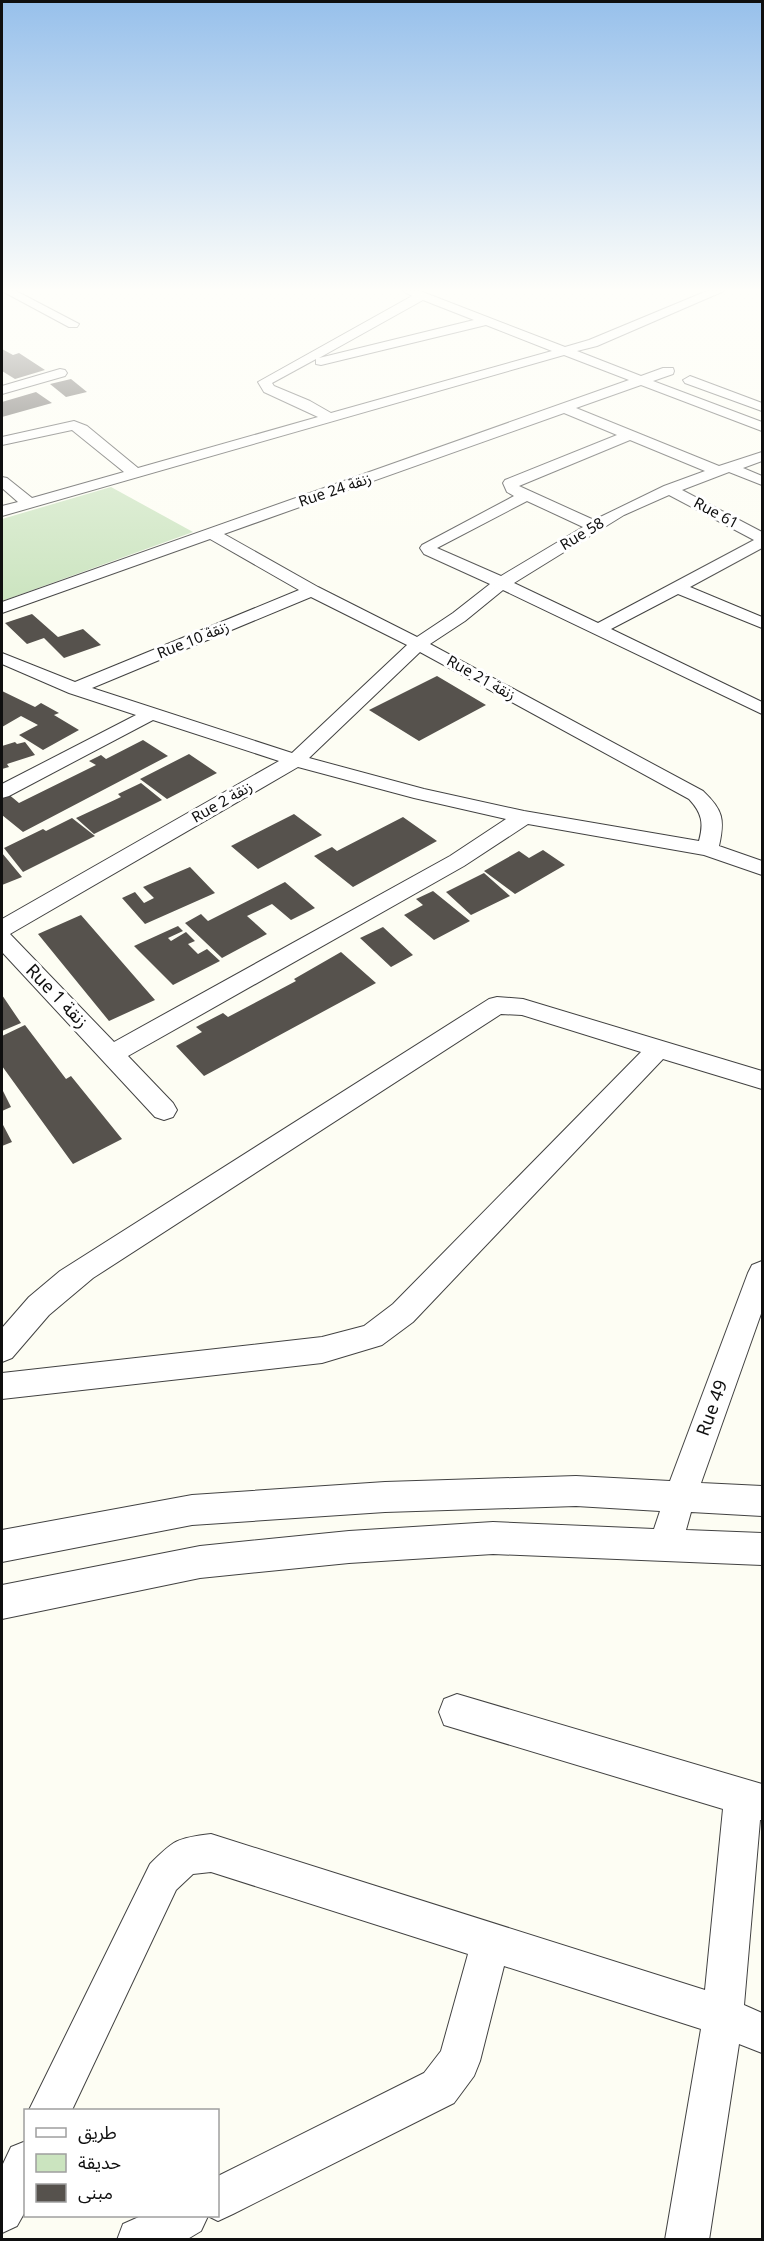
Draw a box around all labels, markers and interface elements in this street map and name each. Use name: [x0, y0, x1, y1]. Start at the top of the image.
street label: Rue 24 زنقة: [294, 463, 376, 517]
street label: Rue 61: [687, 488, 745, 538]
street label: Rue 58: [553, 508, 611, 560]
street label: Rue 10 زنقة: [152, 611, 234, 669]
street label: Rue 21 زنقة: [440, 646, 522, 710]
street label: Rue 2 زنقة: [185, 771, 259, 833]
street label: Rue 1 زنقة: [15, 954, 99, 1038]
street label: Rue 49: [684, 1374, 740, 1442]
legend: [24, 2109, 219, 2217]
text: طريق: [78, 2114, 117, 2152]
text: حديقة: [78, 2144, 121, 2182]
text: مبنى: [78, 2174, 113, 2212]

